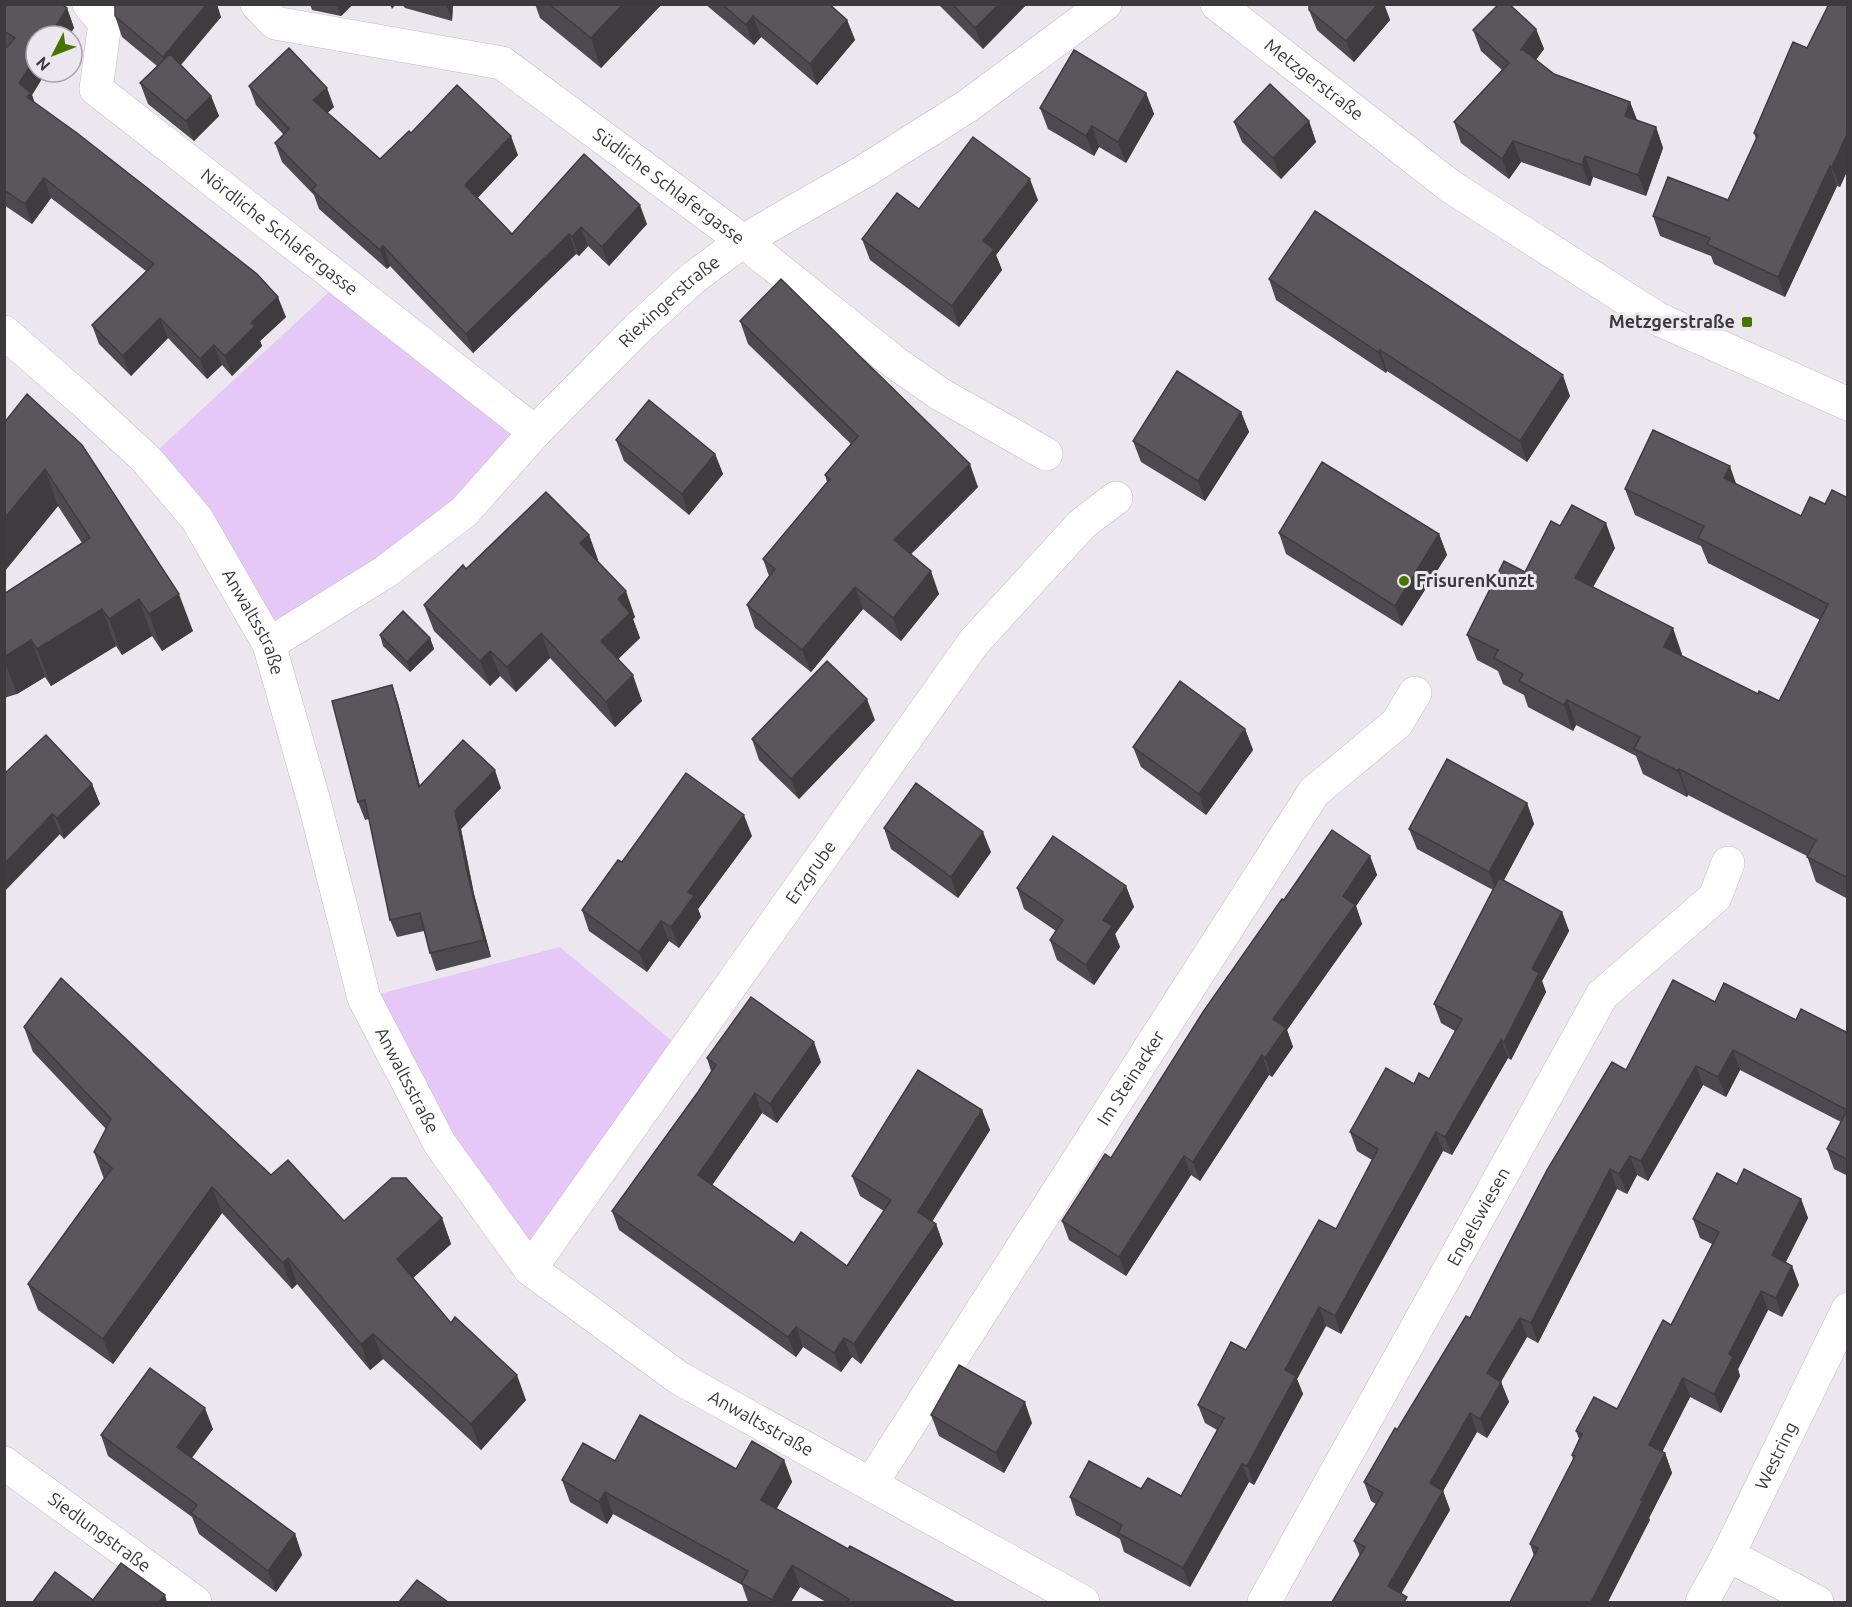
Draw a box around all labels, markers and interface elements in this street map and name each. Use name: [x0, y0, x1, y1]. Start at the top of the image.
north arrow: [24, 24, 84, 84]
street label: Metzgerstraße: [1261, 34, 1368, 124]
text: N: [32, 54, 54, 74]
street label: Südliche Schlafergasse: [590, 123, 749, 248]
street label: Nördliche Schlafergasse: [197, 164, 362, 299]
street label: Riexingerstraße: [614, 251, 723, 351]
place label: Metzgerstraße: [1609, 311, 1735, 331]
marker: Metzgerstraße: [1740, 315, 1754, 329]
street label: Anwaltsstraße: [219, 565, 288, 677]
place label: FrisurenKunzt: [1416, 570, 1535, 590]
marker: FrisurenKunzt: [1397, 574, 1411, 588]
street label: Erzgrube: [781, 836, 839, 907]
street label: Anwaltsstraße: [372, 1024, 444, 1136]
street label: Im Steinacker: [1092, 1026, 1168, 1129]
street label: Engelswiesen: [1442, 1164, 1513, 1269]
street label: Anwaltsstraße: [706, 1386, 817, 1460]
street label: Westring: [1750, 1418, 1800, 1493]
street label: Siedlungstraße: [45, 1488, 155, 1576]

